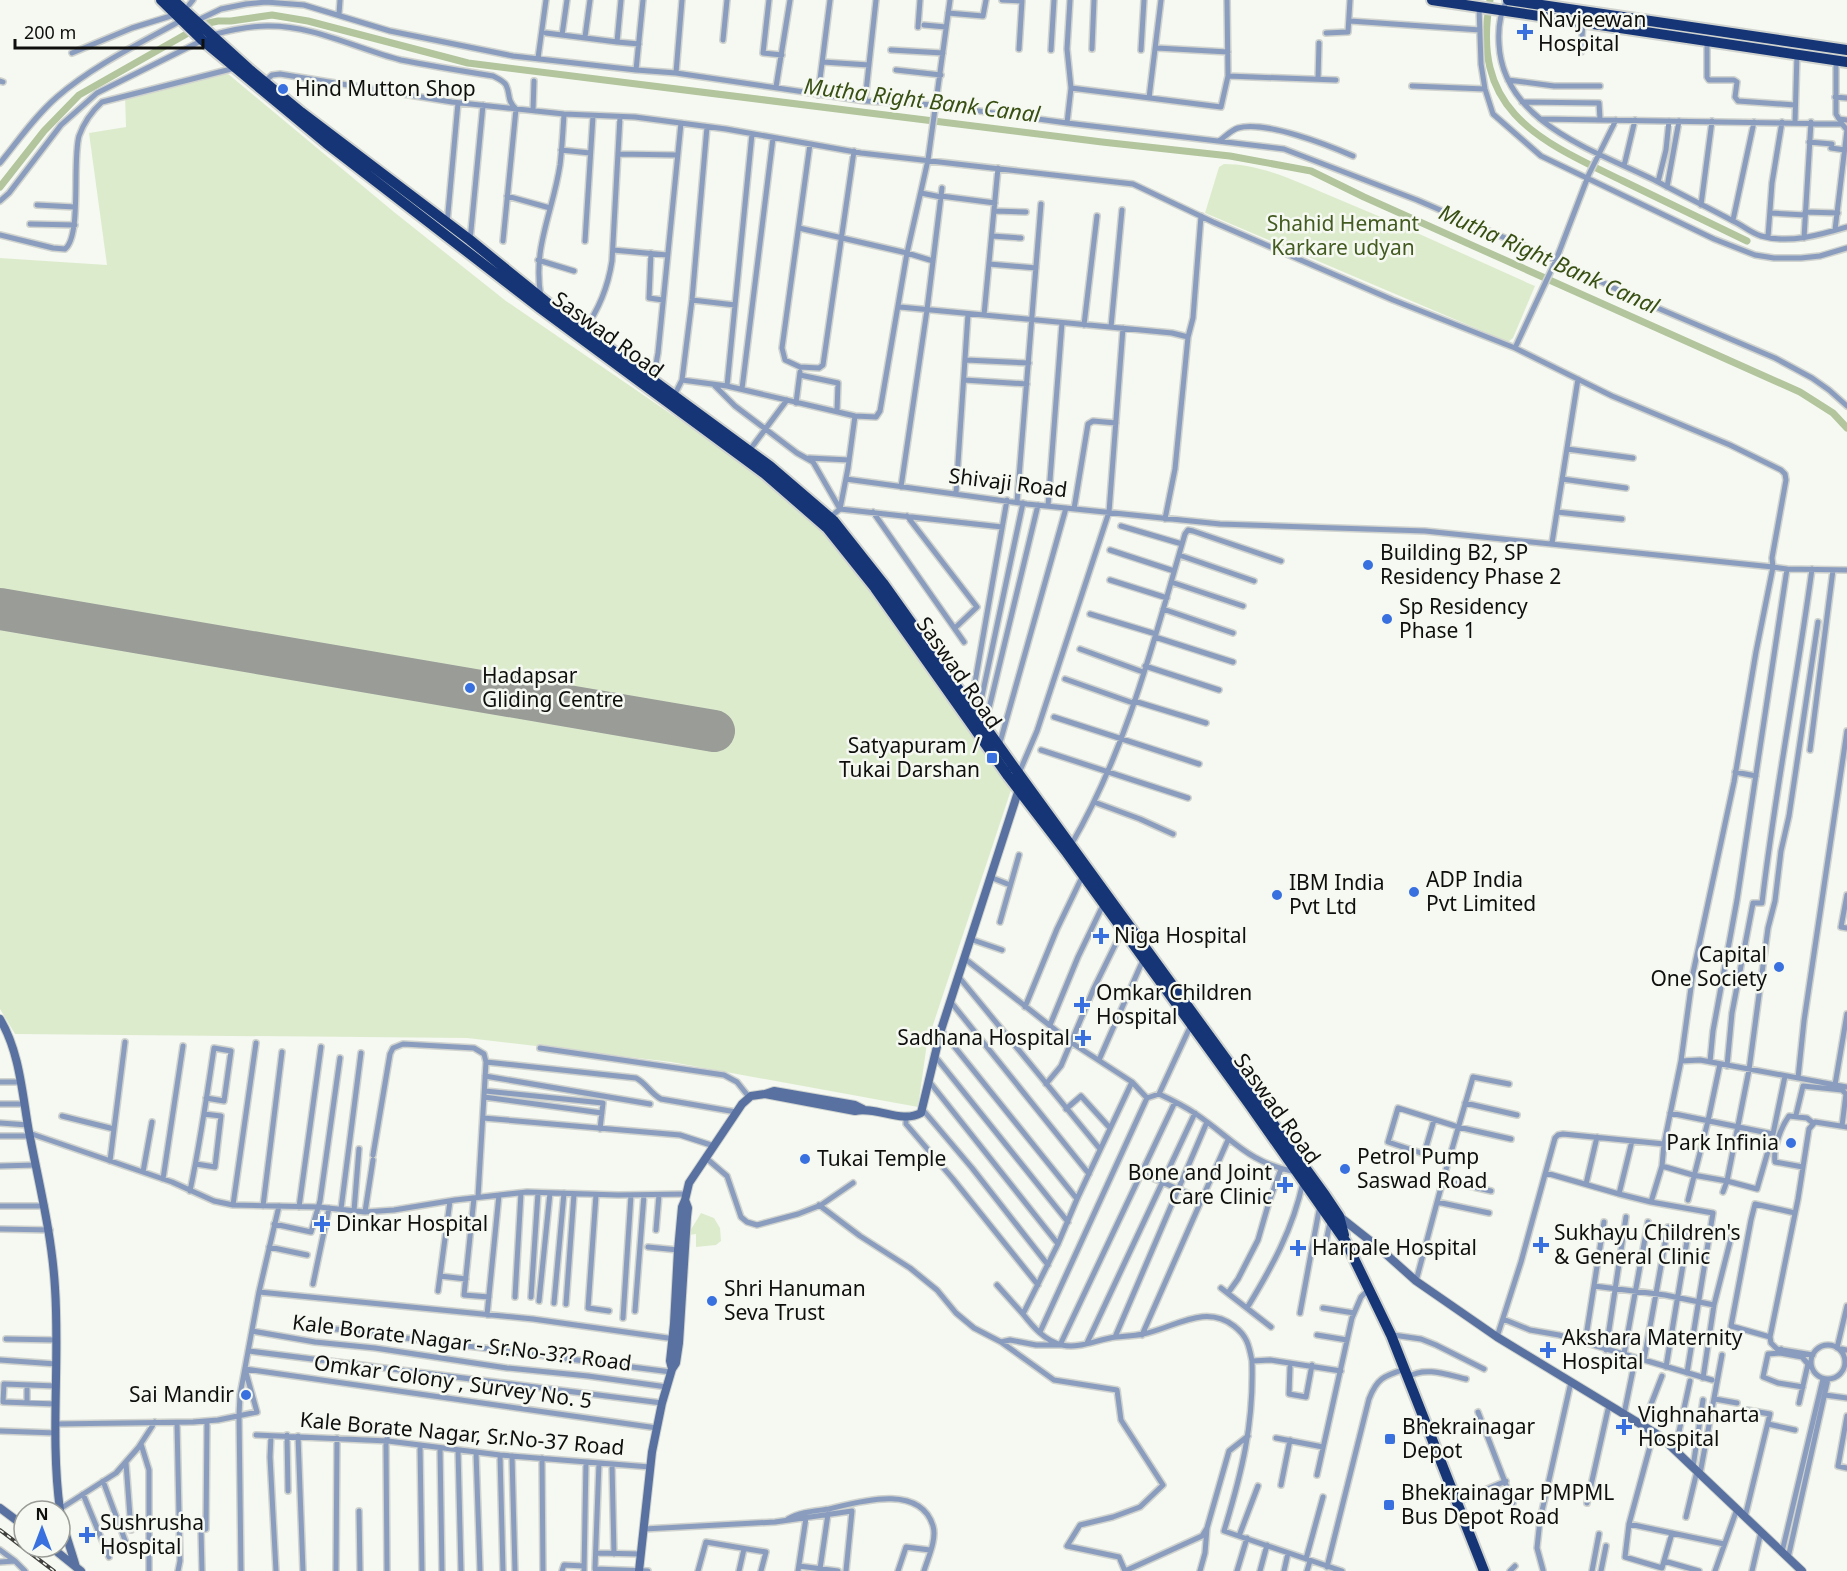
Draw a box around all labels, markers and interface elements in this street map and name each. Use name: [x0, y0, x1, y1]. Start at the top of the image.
place label: Navjeewan Hospital: [1538, 5, 1646, 57]
scale bar: [15, 12, 202, 50]
text: 200 m: [24, 20, 76, 44]
marker: Navjeewan Hospital: [1516, 23, 1534, 41]
water label: Mutha Right Bank Canal: [802, 70, 1043, 129]
place label: Hind Mutton Shop: [295, 74, 476, 102]
marker: Hind Mutton Shop: [276, 82, 290, 96]
water label: Mutha Right Bank Canal: [1435, 196, 1665, 321]
park label: Shahid Hemant Karkare udyan: [1267, 209, 1420, 261]
street label: Saswad Road: [548, 285, 670, 384]
street label: Shivaji Road: [947, 461, 1069, 503]
place label: Building B2, SP Residency Phase 2: [1380, 538, 1561, 590]
marker: Building B2, SP Residency Phase 2: [1361, 558, 1375, 572]
place label: Sp Residency Phase 1: [1399, 592, 1528, 644]
street label: Saswad Road: [911, 611, 1009, 734]
marker: Sp Residency Phase 1: [1380, 612, 1394, 626]
place label: Hadapsar Gliding Centre: [482, 661, 624, 713]
marker: Hadapsar Gliding Centre: [463, 681, 477, 695]
place label: Satyapuram / Tukai Darshan: [839, 731, 980, 783]
marker: Satyapuram / Tukai Darshan: [985, 751, 999, 765]
place label: ADP India Pvt Limited: [1426, 865, 1536, 917]
place label: IBM India Pvt Ltd: [1289, 868, 1385, 920]
marker: ADP India Pvt Limited: [1407, 885, 1421, 899]
marker: IBM India Pvt Ltd: [1270, 888, 1284, 902]
place label: Niga Hospital: [1114, 921, 1247, 949]
marker: Niga Hospital: [1092, 927, 1110, 945]
place label: Capital One Society: [1650, 940, 1767, 992]
marker: Capital One Society: [1772, 960, 1786, 974]
place label: Omkar Children Hospital: [1096, 978, 1252, 1030]
marker: Omkar Children Hospital: [1073, 996, 1091, 1014]
place label: Sadhana Hospital: [897, 1023, 1070, 1051]
marker: Sadhana Hospital: [1074, 1029, 1092, 1047]
street label: Saswad Road: [1228, 1047, 1327, 1169]
place label: Park Infinia: [1666, 1128, 1779, 1156]
marker: Park Infinia: [1784, 1136, 1798, 1150]
place label: Petrol Pump Saswad Road: [1357, 1142, 1488, 1194]
place label: Tukai Temple: [817, 1144, 946, 1172]
marker: Tukai Temple: [798, 1152, 812, 1166]
place label: Bone and Joint Care Clinic: [1128, 1158, 1272, 1210]
marker: Petrol Pump Saswad Road: [1338, 1162, 1352, 1176]
marker: Bone and Joint Care Clinic: [1276, 1176, 1294, 1194]
place label: Dinkar Hospital: [336, 1209, 488, 1237]
marker: Dinkar Hospital: [313, 1215, 331, 1233]
place label: Sukhayu Children's & General Clinic: [1554, 1218, 1741, 1270]
place label: Harpale Hospital: [1312, 1233, 1477, 1261]
marker: Sukhayu Children's & General Clinic: [1532, 1236, 1550, 1254]
marker: Harpale Hospital: [1289, 1239, 1307, 1257]
place label: Shri Hanuman Seva Trust: [724, 1274, 866, 1326]
marker: Shri Hanuman Seva Trust: [705, 1294, 719, 1308]
street label: Kale Borate Nagar - Sr.No-3?? Road: [291, 1307, 633, 1377]
place label: Akshara Maternity Hospital: [1562, 1323, 1743, 1375]
marker: Akshara Maternity Hospital: [1539, 1341, 1557, 1359]
street label: Omkar Colony , Survey No. 5: [312, 1348, 594, 1414]
place label: Sai Mandir: [129, 1380, 234, 1408]
marker: Sai Mandir: [239, 1388, 253, 1402]
place label: Vighnaharta Hospital: [1638, 1400, 1759, 1452]
street label: Kale Borate Nagar, Sr.No-37 Road: [299, 1405, 625, 1461]
place label: Bhekrainagar Depot: [1402, 1412, 1536, 1464]
marker: Vighnaharta Hospital: [1615, 1418, 1633, 1436]
marker: Bhekrainagar Depot: [1383, 1432, 1397, 1446]
place label: Bhekrainagar PMPML Bus Depot Road: [1401, 1478, 1614, 1530]
marker: Bhekrainagar PMPML Bus Depot Road: [1382, 1498, 1396, 1512]
north arrow: [12, 1499, 72, 1559]
text: N: [35, 1503, 49, 1525]
place label: Sushrusha Hospital: [100, 1508, 204, 1560]
marker: Sushrusha Hospital: [78, 1526, 96, 1544]

